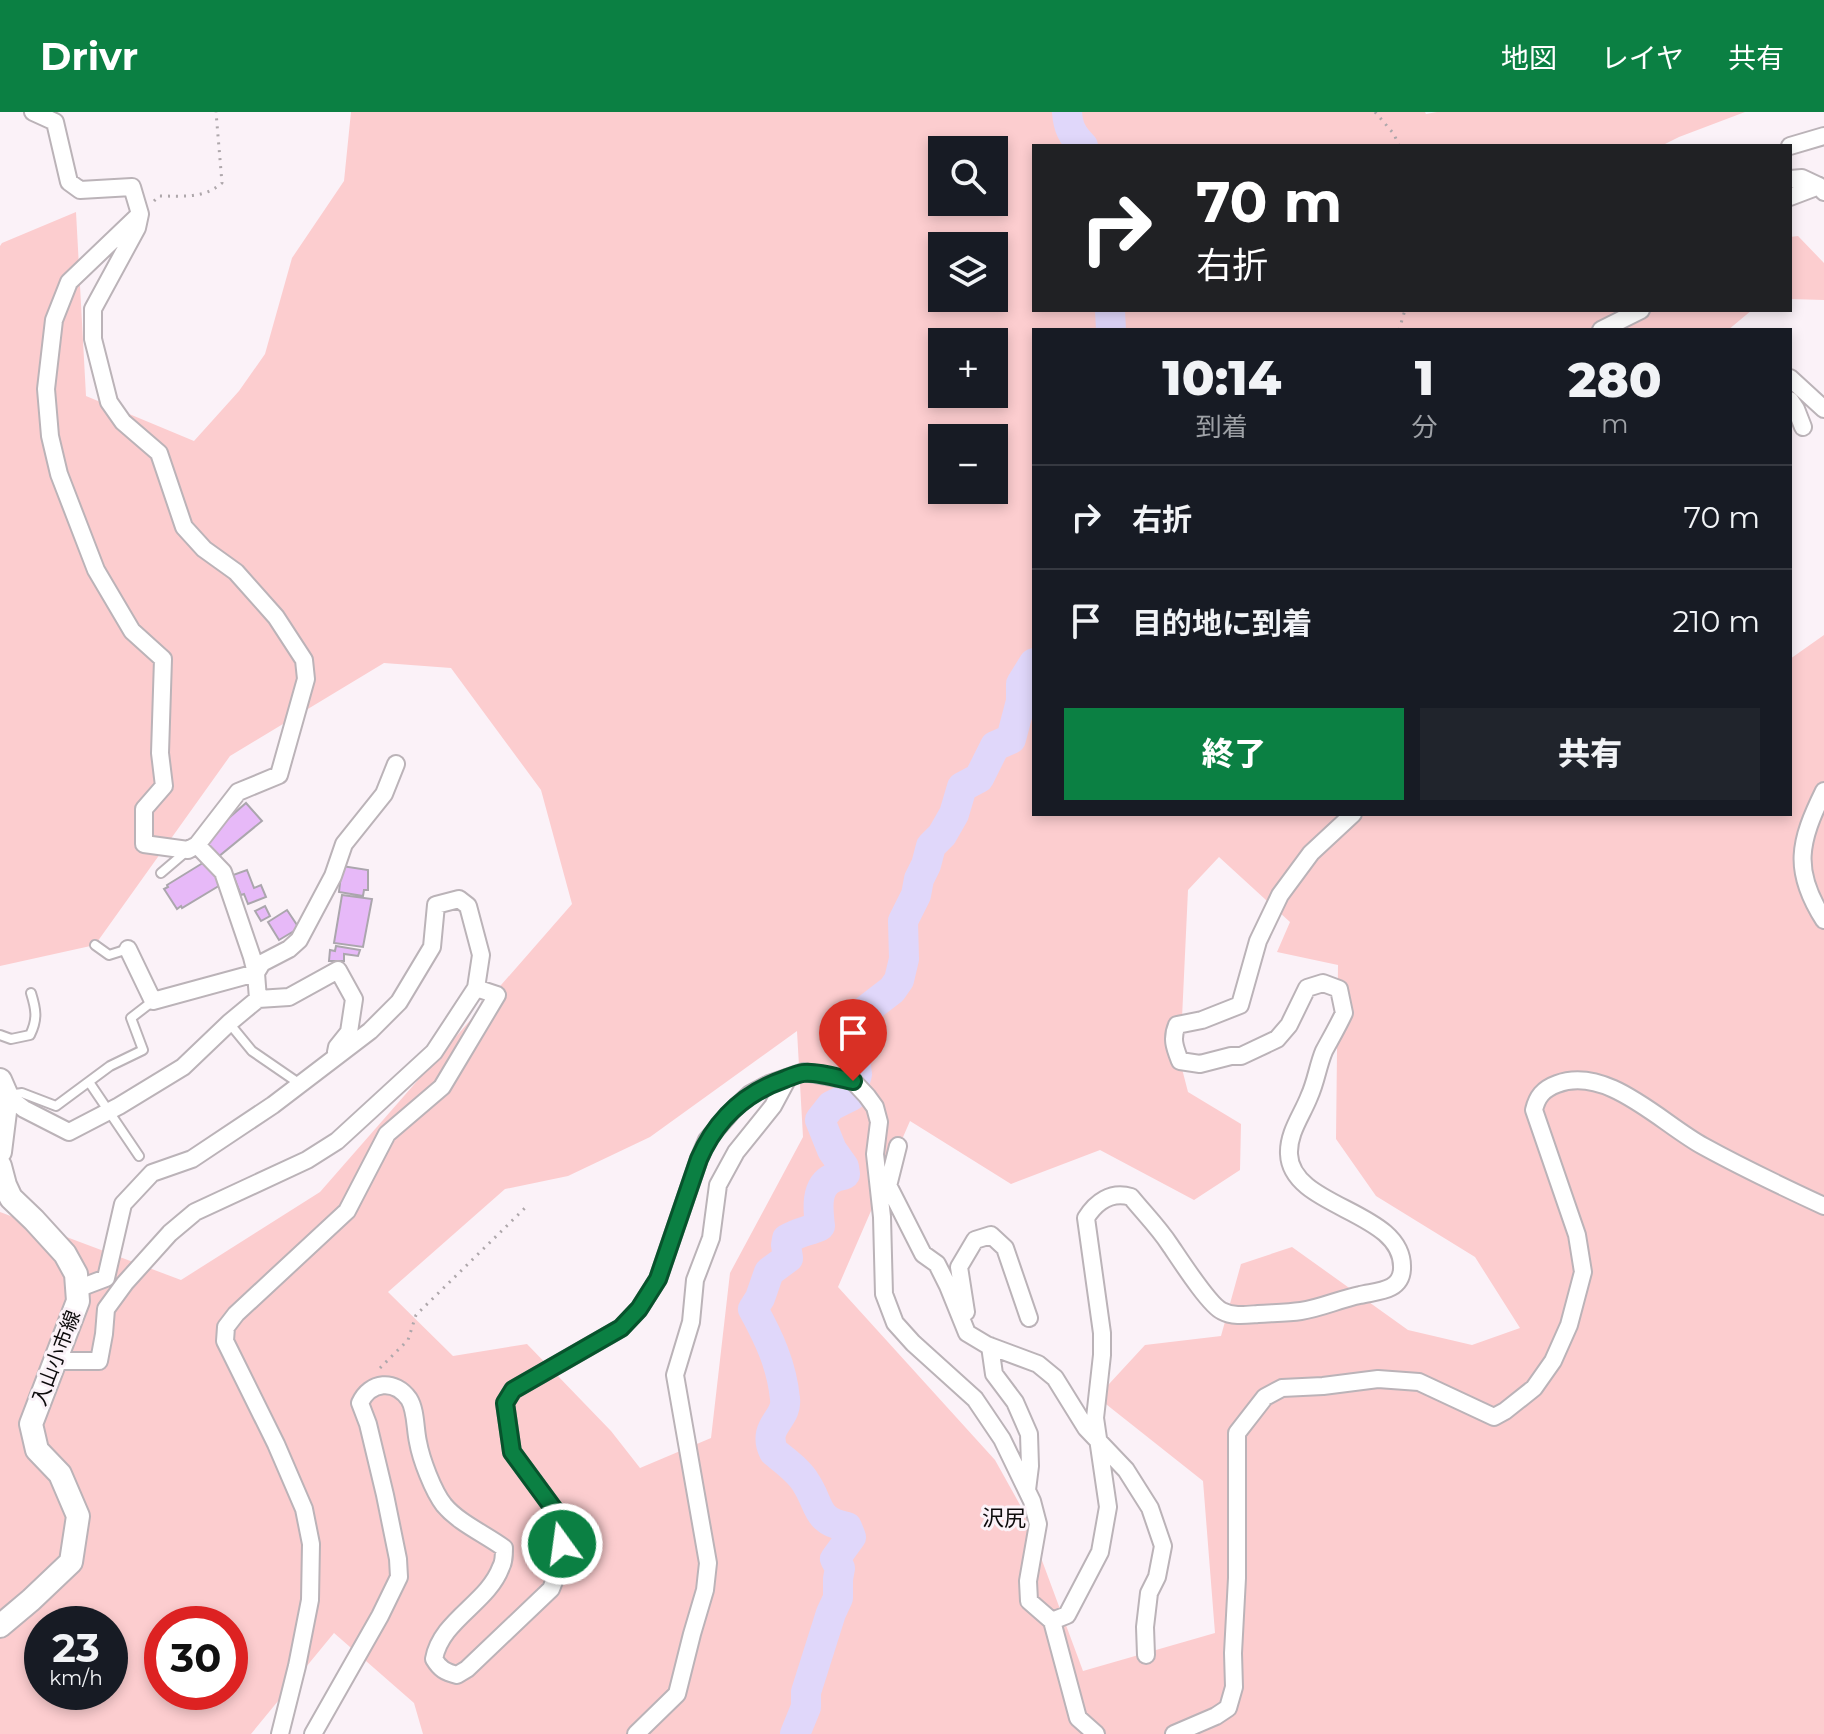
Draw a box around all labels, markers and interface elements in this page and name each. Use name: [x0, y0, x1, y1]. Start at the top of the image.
text: Drivr: [40, 33, 138, 80]
text: 地図: [1501, 41, 1557, 75]
text: レイヤ: [1601, 41, 1684, 75]
text: 共有: [1728, 41, 1784, 75]
map controls: [928, 136, 1008, 504]
button: search: [928, 136, 1008, 216]
text: 70 m: [1196, 168, 1342, 236]
icon: right: [1064, 176, 1168, 280]
button: layers: [928, 232, 1008, 312]
text: 右折: [1196, 243, 1268, 287]
button: +: [928, 328, 1008, 408]
text: 10:14: [1162, 349, 1281, 407]
text: 1: [1415, 349, 1434, 407]
text: 280: [1568, 351, 1662, 409]
text: m: [1601, 408, 1629, 440]
text: 到着: [1196, 411, 1248, 443]
text: 分: [1412, 411, 1438, 443]
button: −: [928, 424, 1008, 504]
icon: right: [1064, 495, 1108, 539]
text: 70 m: [1683, 499, 1760, 536]
text: 右折: [1132, 501, 1192, 538]
icon: arrive: [1064, 599, 1108, 643]
text: 210 m: [1673, 603, 1760, 640]
text: 目的地に到着: [1132, 605, 1312, 642]
button: 終了: [1064, 708, 1404, 800]
button: 共有: [1420, 708, 1760, 800]
pin: [819, 999, 887, 1081]
icon: arrive: [831, 1011, 875, 1055]
street label: 入山小市線: [27, 1307, 85, 1409]
position arrow: [520, 1502, 604, 1586]
district label: 沢尻: [982, 1505, 1026, 1532]
speed limit sign: 30: [144, 1606, 248, 1710]
text: 23: [52, 1623, 100, 1672]
text: km/h: [49, 1666, 103, 1690]

